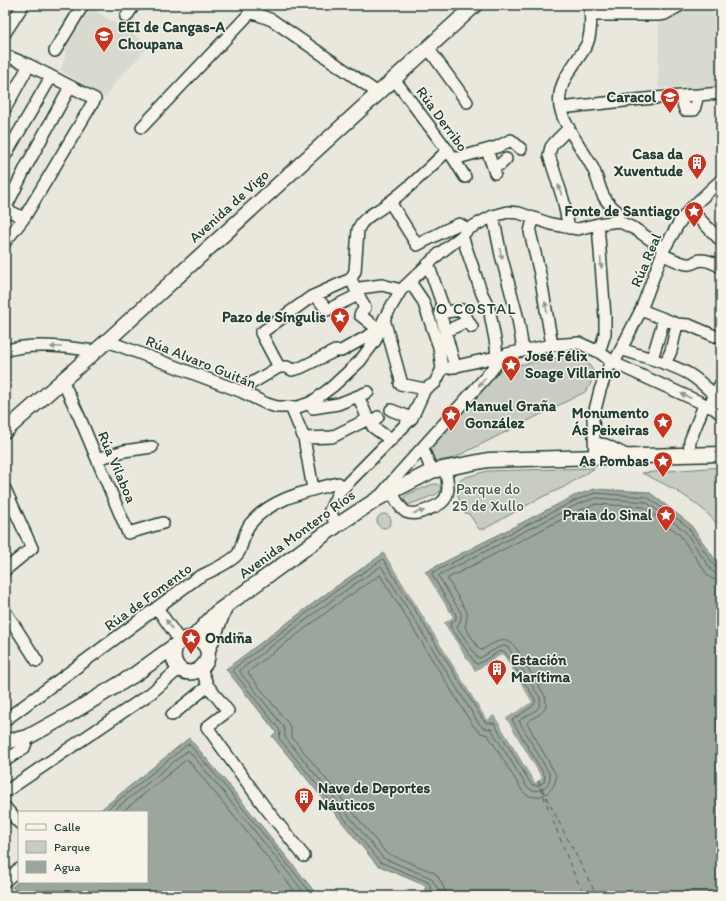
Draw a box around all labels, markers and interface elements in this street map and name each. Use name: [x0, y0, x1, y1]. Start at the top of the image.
place label: EEI de Cangas-A Choupana: [118, 18, 226, 54]
school or university icon: EEI de Cangas-A Choupana: [93, 25, 115, 53]
street label: Rúa Derribo: [412, 83, 472, 155]
school or university icon: Caracol: [659, 86, 681, 114]
place label: Caracol: [607, 88, 657, 106]
place label: Casa da Xuventude: [614, 145, 683, 180]
building icon: Casa da Xuventude: [686, 152, 708, 180]
street label: Avenida de Vigo: [185, 165, 273, 247]
one-way arrow: [557, 183, 563, 195]
place icon: Fonte de Santiago: [683, 200, 705, 228]
place label: Fonte de Santiago: [564, 202, 680, 221]
street label: Rúa Real: [627, 230, 666, 290]
one-way arrow: [498, 248, 504, 260]
one-way arrow: [597, 257, 604, 269]
district label: O COSTAL: [436, 299, 516, 318]
one-way arrow: [542, 301, 548, 313]
place icon: Pazo de Síngulis: [329, 306, 351, 334]
place label: Pazo de Síngulis: [222, 308, 326, 327]
street label: Rúa Alvaro Guitán: [143, 332, 259, 392]
one-way arrow: [49, 344, 62, 350]
place label: José Félix Soage Villarino: [524, 347, 621, 383]
place icon: José Félix Soage Villarino: [500, 354, 522, 382]
one-way arrow: [477, 377, 487, 387]
one-way arrow: [681, 393, 692, 399]
place label: Manuel Graña González: [465, 397, 557, 432]
place icon: Manuel Graña González: [440, 404, 462, 432]
place label: Monumento Ás Peixeiras: [571, 404, 649, 439]
place icon: Monumento Ás Peixeiras: [652, 411, 674, 439]
street label: Rúa Vilaboa: [94, 428, 140, 506]
place icon: As Pombas: [652, 450, 674, 478]
place label: As Pombas: [579, 452, 649, 470]
park label: Parque do 25 de Xullo: [452, 480, 524, 515]
street label: Avenida Montero Ríos: [235, 486, 359, 582]
place icon: Praia do Sinal: [655, 504, 677, 532]
place label: Praia do Sinal: [563, 506, 653, 524]
one-way arrow: [412, 508, 425, 514]
street label: Rúa de Fomento: [101, 559, 195, 635]
one-way arrow: [165, 619, 173, 630]
place icon: Ondiña: [180, 627, 202, 655]
place label: Ondiña: [205, 629, 253, 647]
place label: Estación Marítima: [511, 651, 570, 686]
building icon: Estación Marítima: [486, 658, 508, 686]
place label: Nave de Deportes Náuticos: [318, 779, 430, 814]
building icon: Nave de Deportes Náuticos: [293, 786, 315, 814]
legend: [18, 811, 148, 883]
text: Calle: [54, 820, 81, 834]
text: Parque: [54, 840, 90, 854]
text: Agua: [54, 860, 80, 874]

